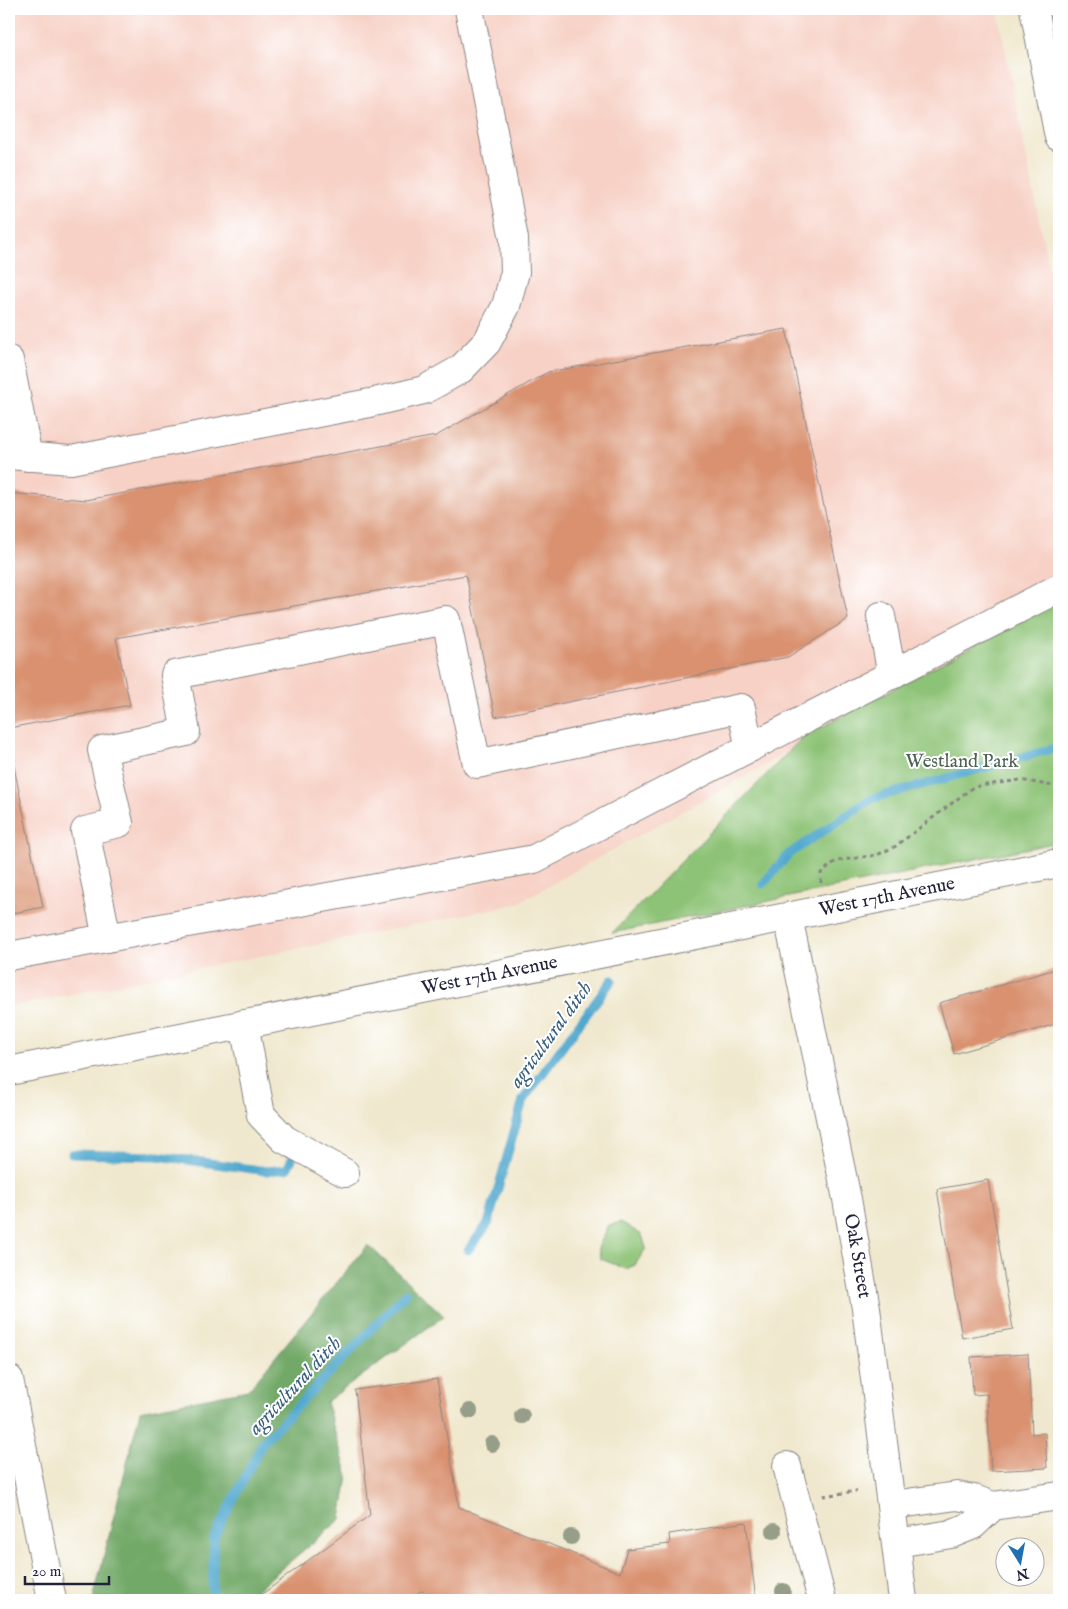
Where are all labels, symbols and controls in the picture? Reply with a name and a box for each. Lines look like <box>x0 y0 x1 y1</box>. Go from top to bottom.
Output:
park label: Westland Park <box>905 750 1019 774</box>
street label: West 17th Avenue <box>817 872 957 922</box>
street label: West 17th Avenue <box>420 951 560 1001</box>
water label: agricultural ditch <box>504 977 599 1094</box>
street label: Oak Street <box>838 1212 876 1301</box>
water label: agricultural ditch <box>243 1331 348 1442</box>
north arrow <box>996 1536 1046 1586</box>
scale bar <box>25 1554 109 1586</box>
text: 20 m <box>32 1562 62 1581</box>
text: N <box>1015 1564 1031 1584</box>

